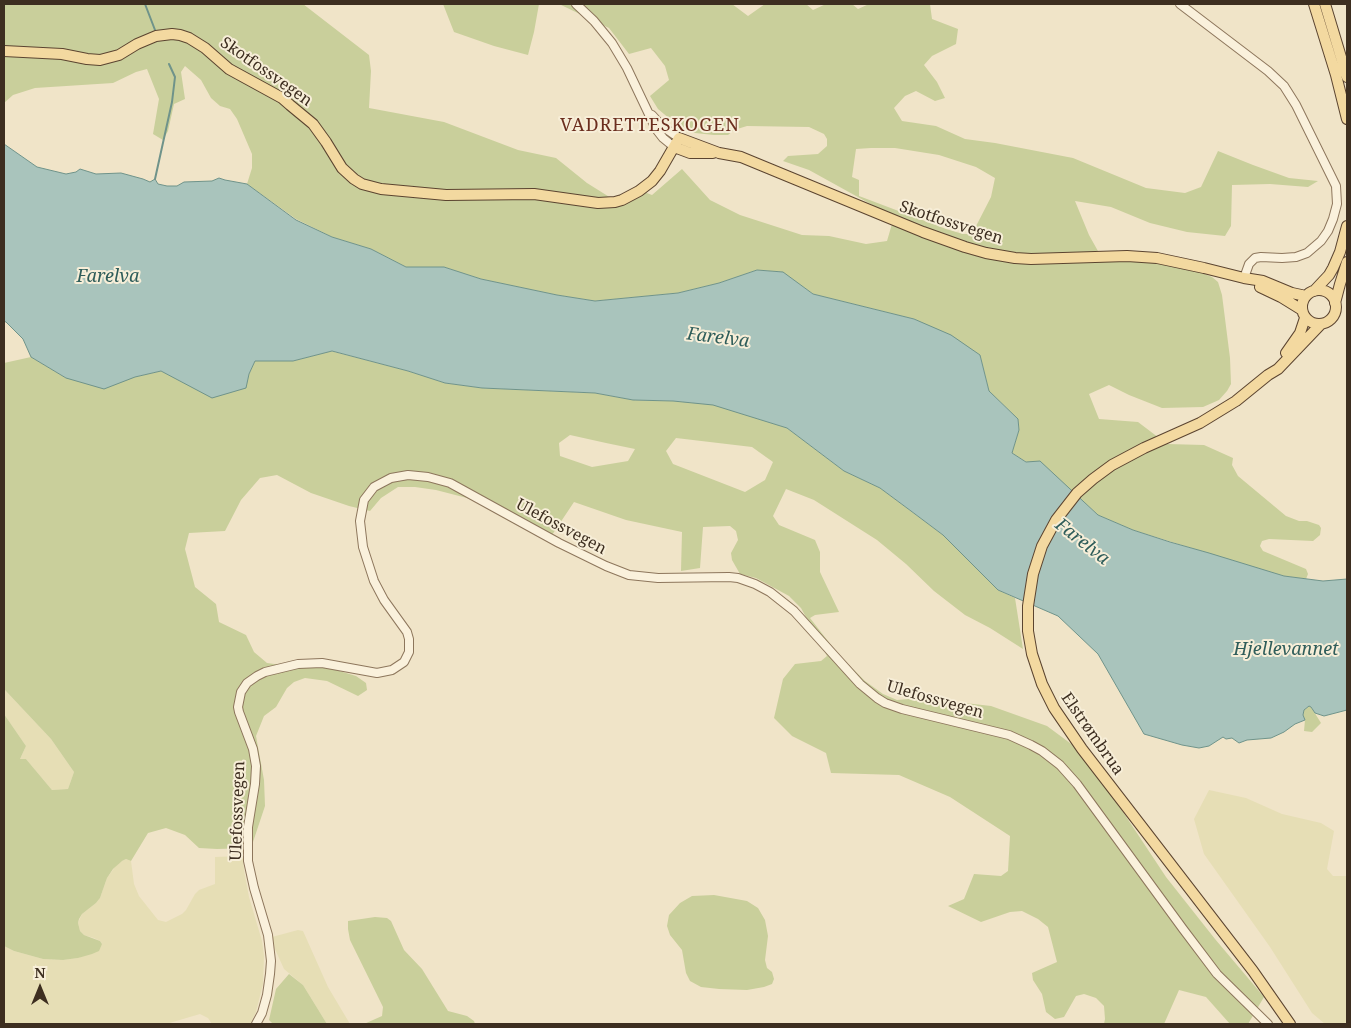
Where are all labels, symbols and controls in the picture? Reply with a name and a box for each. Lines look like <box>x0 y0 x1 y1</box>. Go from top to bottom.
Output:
street label: Skotfossvegen <box>216 33 316 111</box>
district label: VADRETTESKOGEN <box>558 115 742 137</box>
street label: Skotfossvegen <box>897 197 1005 249</box>
water label: Farelva <box>77 266 139 288</box>
water label: Farelva <box>685 323 751 353</box>
street label: Ulefossvegen <box>512 495 610 559</box>
water label: Farelva <box>1051 514 1113 570</box>
water label: Hjellevannet <box>1233 639 1339 661</box>
street label: Ulefossvegen <box>884 677 986 723</box>
street label: Elstrømbrua <box>1057 689 1127 779</box>
street label: Ulefossvegen <box>227 761 249 861</box>
north arrow <box>15 963 65 1013</box>
text: N <box>34 963 46 982</box>

